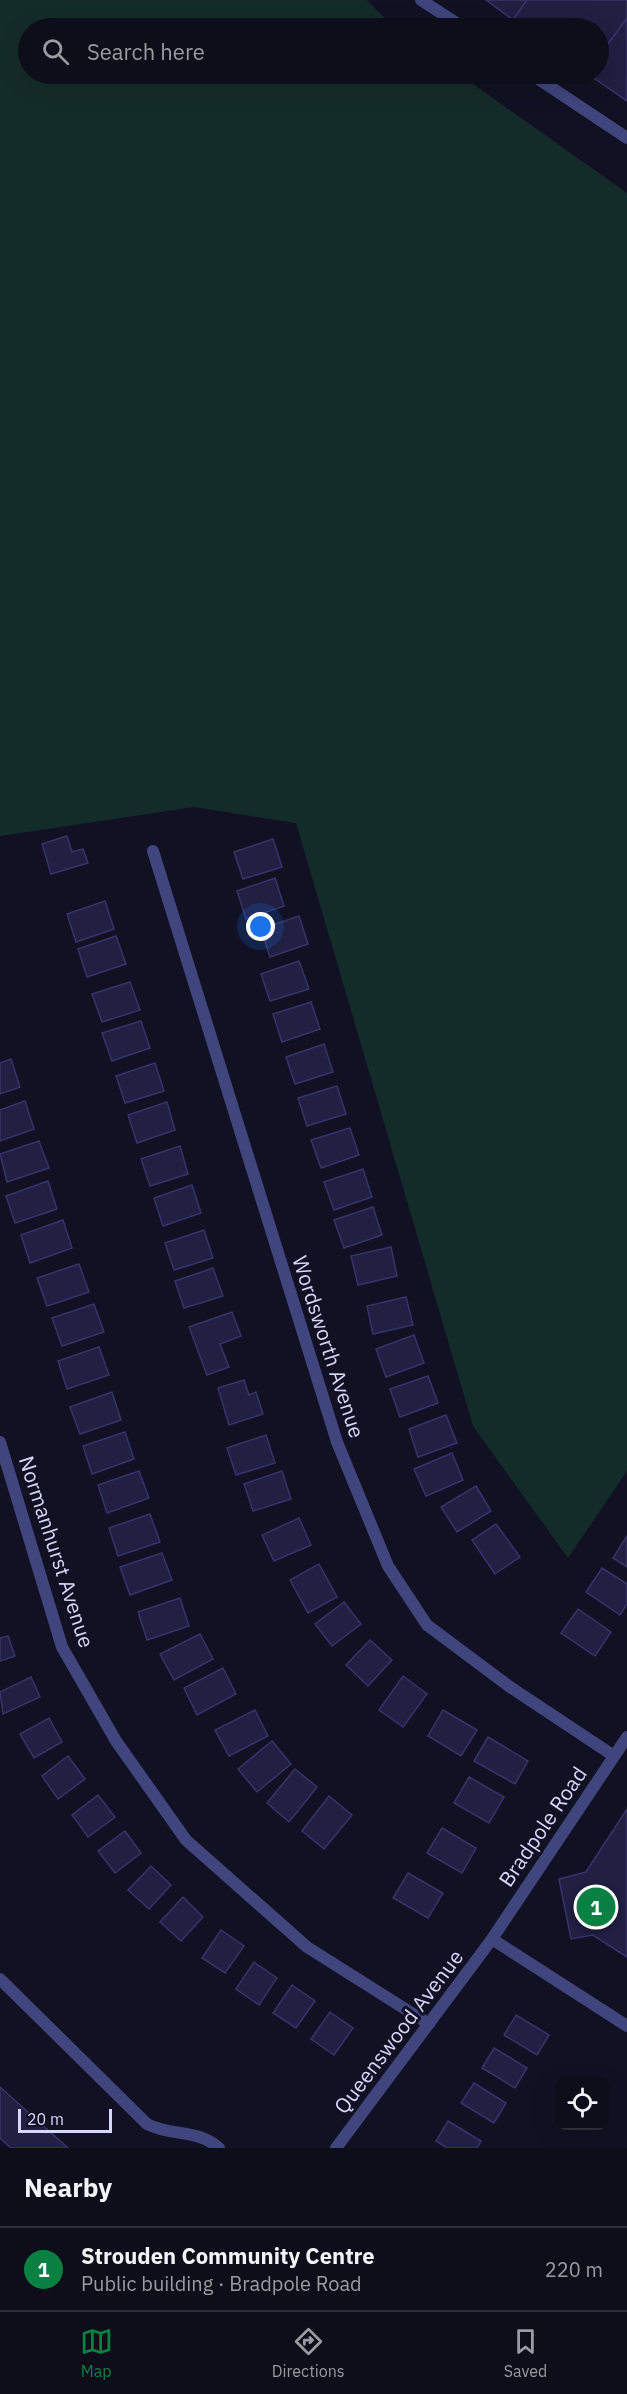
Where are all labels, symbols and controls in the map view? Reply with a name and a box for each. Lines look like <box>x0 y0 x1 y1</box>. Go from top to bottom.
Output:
search box <box>18 18 609 84</box>
icon: search <box>39 35 72 68</box>
text: Search here <box>87 37 205 66</box>
your location <box>246 912 275 941</box>
street label: Wordsworth Avenue <box>286 1252 372 1441</box>
street label: Normanhurst Avenue <box>13 1452 101 1651</box>
street label: Bradpole Road <box>492 1761 593 1892</box>
pin: 1 <box>576 1884 616 1930</box>
street label: Queenswood Avenue <box>327 1944 469 2119</box>
map controls <box>555 2076 609 2130</box>
button: locate <box>555 2076 609 2130</box>
scale bar <box>18 2106 112 2134</box>
text: 20 m <box>27 2109 64 2129</box>
text: Nearby <box>24 2170 112 2204</box>
text: Strouden Community Centre <box>81 2241 375 2270</box>
text: 1 <box>38 2256 50 2283</box>
text: 220 m <box>545 2256 603 2283</box>
text: Public building · Bradpole Road <box>81 2270 362 2297</box>
tab: Map <box>80 2325 113 2381</box>
tab: Directions <box>272 2325 345 2381</box>
tab: Saved <box>504 2325 547 2381</box>

